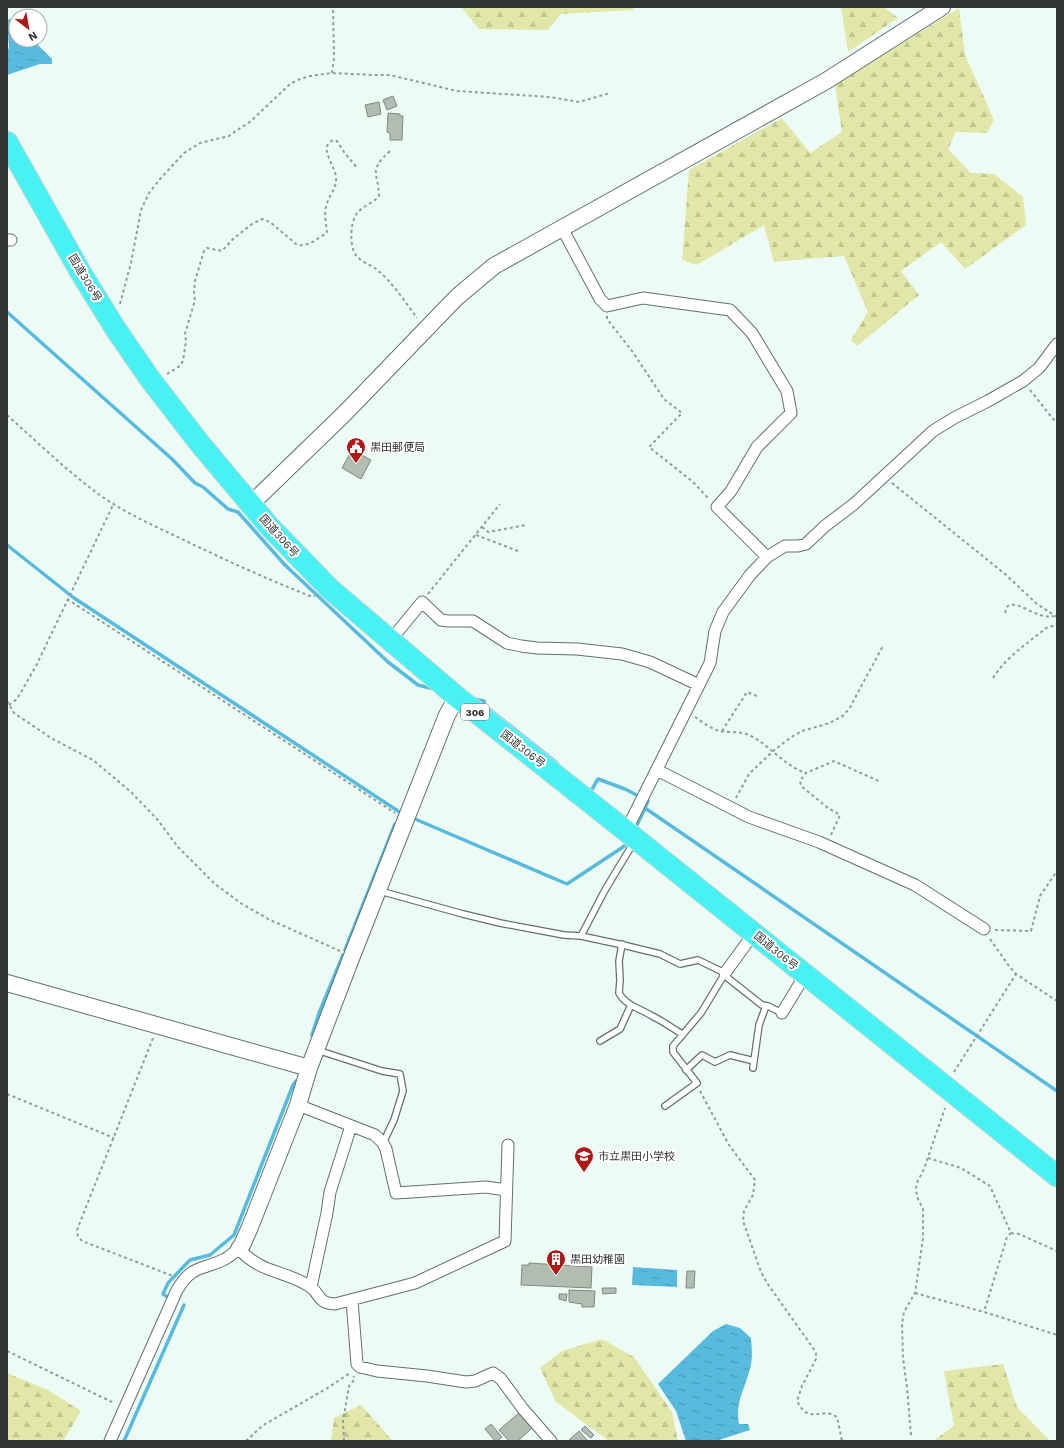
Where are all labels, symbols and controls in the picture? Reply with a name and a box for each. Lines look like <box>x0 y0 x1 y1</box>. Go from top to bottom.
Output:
north arrow <box>8 8 48 48</box>
text: N <box>26 28 40 44</box>
street label: 国道306号 <box>66 252 104 304</box>
public building icon: 黒田郵便局 <box>345 436 367 464</box>
place label: 黒田郵便局 <box>370 441 425 454</box>
street label: 国道306号 <box>256 512 302 560</box>
road number: 306 <box>461 704 489 720</box>
street label: 国道306号 <box>498 728 548 770</box>
street label: 国道306号 <box>751 929 801 973</box>
school or university icon: 市立黒田小学校 <box>573 1145 595 1173</box>
place label: 市立黒田小学校 <box>598 1150 675 1163</box>
building icon: 黒田幼稚園 <box>545 1248 567 1276</box>
place label: 黒田幼稚園 <box>570 1253 625 1266</box>

